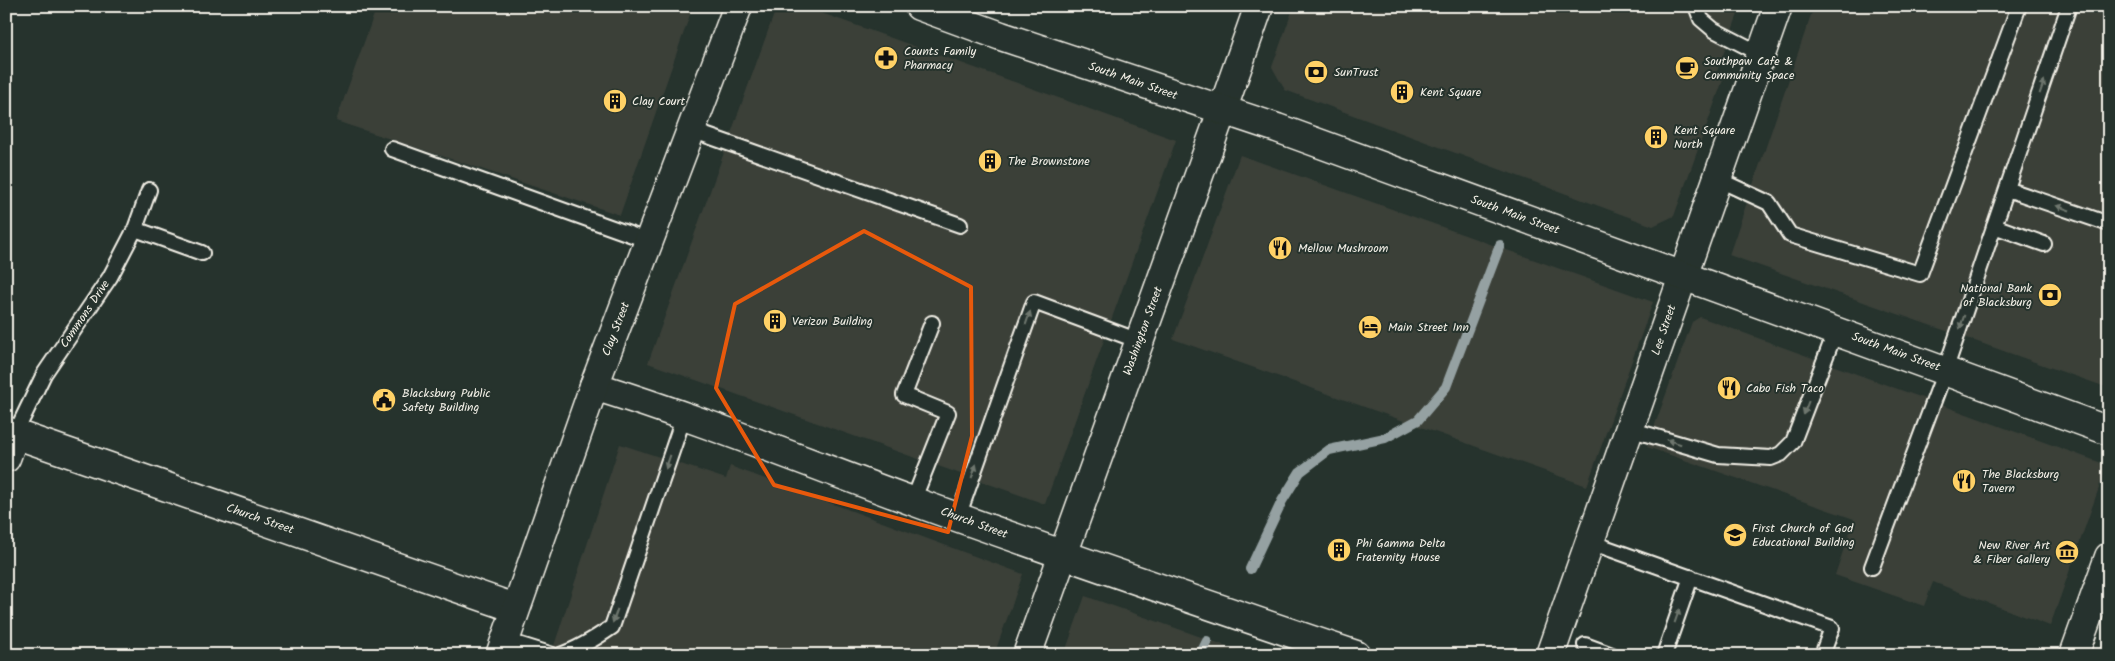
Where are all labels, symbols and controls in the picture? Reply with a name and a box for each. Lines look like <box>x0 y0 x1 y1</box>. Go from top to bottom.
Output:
place label: Counts Family Pharmacy <box>904 42 977 75</box>
pharmacy icon: Counts Family Pharmacy <box>873 45 899 71</box>
place label: Southpaw Cafe & Community Space <box>1704 52 1795 85</box>
cafe icon: Southpaw Cafe & Community Space <box>1674 55 1700 81</box>
street label: South Main Street <box>1086 57 1180 105</box>
bank icon: SunTrust <box>1303 59 1329 85</box>
place label: SunTrust <box>1334 63 1379 82</box>
building icon: Kent Square <box>1389 79 1415 105</box>
one-way arrow <box>2038 79 2046 94</box>
place label: Kent Square <box>1420 83 1482 102</box>
building icon: Clay Court <box>602 88 628 114</box>
place label: Clay Court <box>632 92 686 111</box>
place label: Kent Square North <box>1674 121 1736 154</box>
building icon: Kent Square North <box>1643 124 1669 150</box>
building icon: The Brownstone <box>977 148 1003 174</box>
place label: The Brownstone <box>1008 152 1090 171</box>
street label: South Main Street <box>1468 190 1562 240</box>
one-way arrow <box>2055 204 2070 211</box>
restaurant icon: Mellow Mushroom <box>1267 235 1293 261</box>
place label: Mellow Mushroom <box>1298 239 1389 258</box>
street label: Commons Drive <box>55 276 115 352</box>
place label: National Bank of Blacksburg <box>1960 279 2032 312</box>
bank icon: National Bank of Blacksburg <box>2037 282 2063 308</box>
street label: Washington Street <box>1118 284 1168 378</box>
street label: Clay Street <box>597 299 635 359</box>
street label: Lee Street <box>1646 302 1682 358</box>
building icon: Verizon Building <box>762 308 788 334</box>
one-way arrow <box>1024 310 1032 325</box>
place label: Verizon Building <box>792 312 873 331</box>
hotel icon: Main Street Inn <box>1357 314 1383 340</box>
one-way arrow <box>1957 314 1965 329</box>
place label: Main Street Inn <box>1388 318 1469 337</box>
street label: South Main Street <box>1849 327 1943 377</box>
restaurant icon: Cabo Fish Taco <box>1716 375 1742 401</box>
place label: Cabo Fish Taco <box>1746 379 1824 398</box>
place label: Blacksburg Public Safety Building <box>402 384 491 417</box>
public building icon: Blacksburg Public Safety Building <box>371 387 397 413</box>
one-way arrow <box>1802 401 1810 416</box>
one-way arrow <box>1667 437 1682 445</box>
one-way arrow <box>663 455 671 470</box>
one-way arrow <box>971 464 978 479</box>
place label: The Blacksburg Tavern <box>1982 465 2059 498</box>
restaurant icon: The Blacksburg Tavern <box>1951 468 1977 494</box>
street label: Church Street <box>224 499 297 540</box>
street label: Church Street <box>938 502 1011 544</box>
place label: First Church of God Educational Building <box>1752 519 1855 552</box>
school or university icon: First Church of God Educational Building <box>1722 522 1748 548</box>
place label: Phi Gamma Delta Fraternity House <box>1356 534 1446 567</box>
place label: New River Art & Fiber Gallery <box>1973 536 2050 569</box>
building icon: Phi Gamma Delta Fraternity House <box>1326 537 1352 563</box>
museum icon: New River Art & Fiber Gallery <box>2054 539 2080 565</box>
one-way arrow <box>1673 608 1681 623</box>
one-way arrow <box>611 609 619 624</box>

